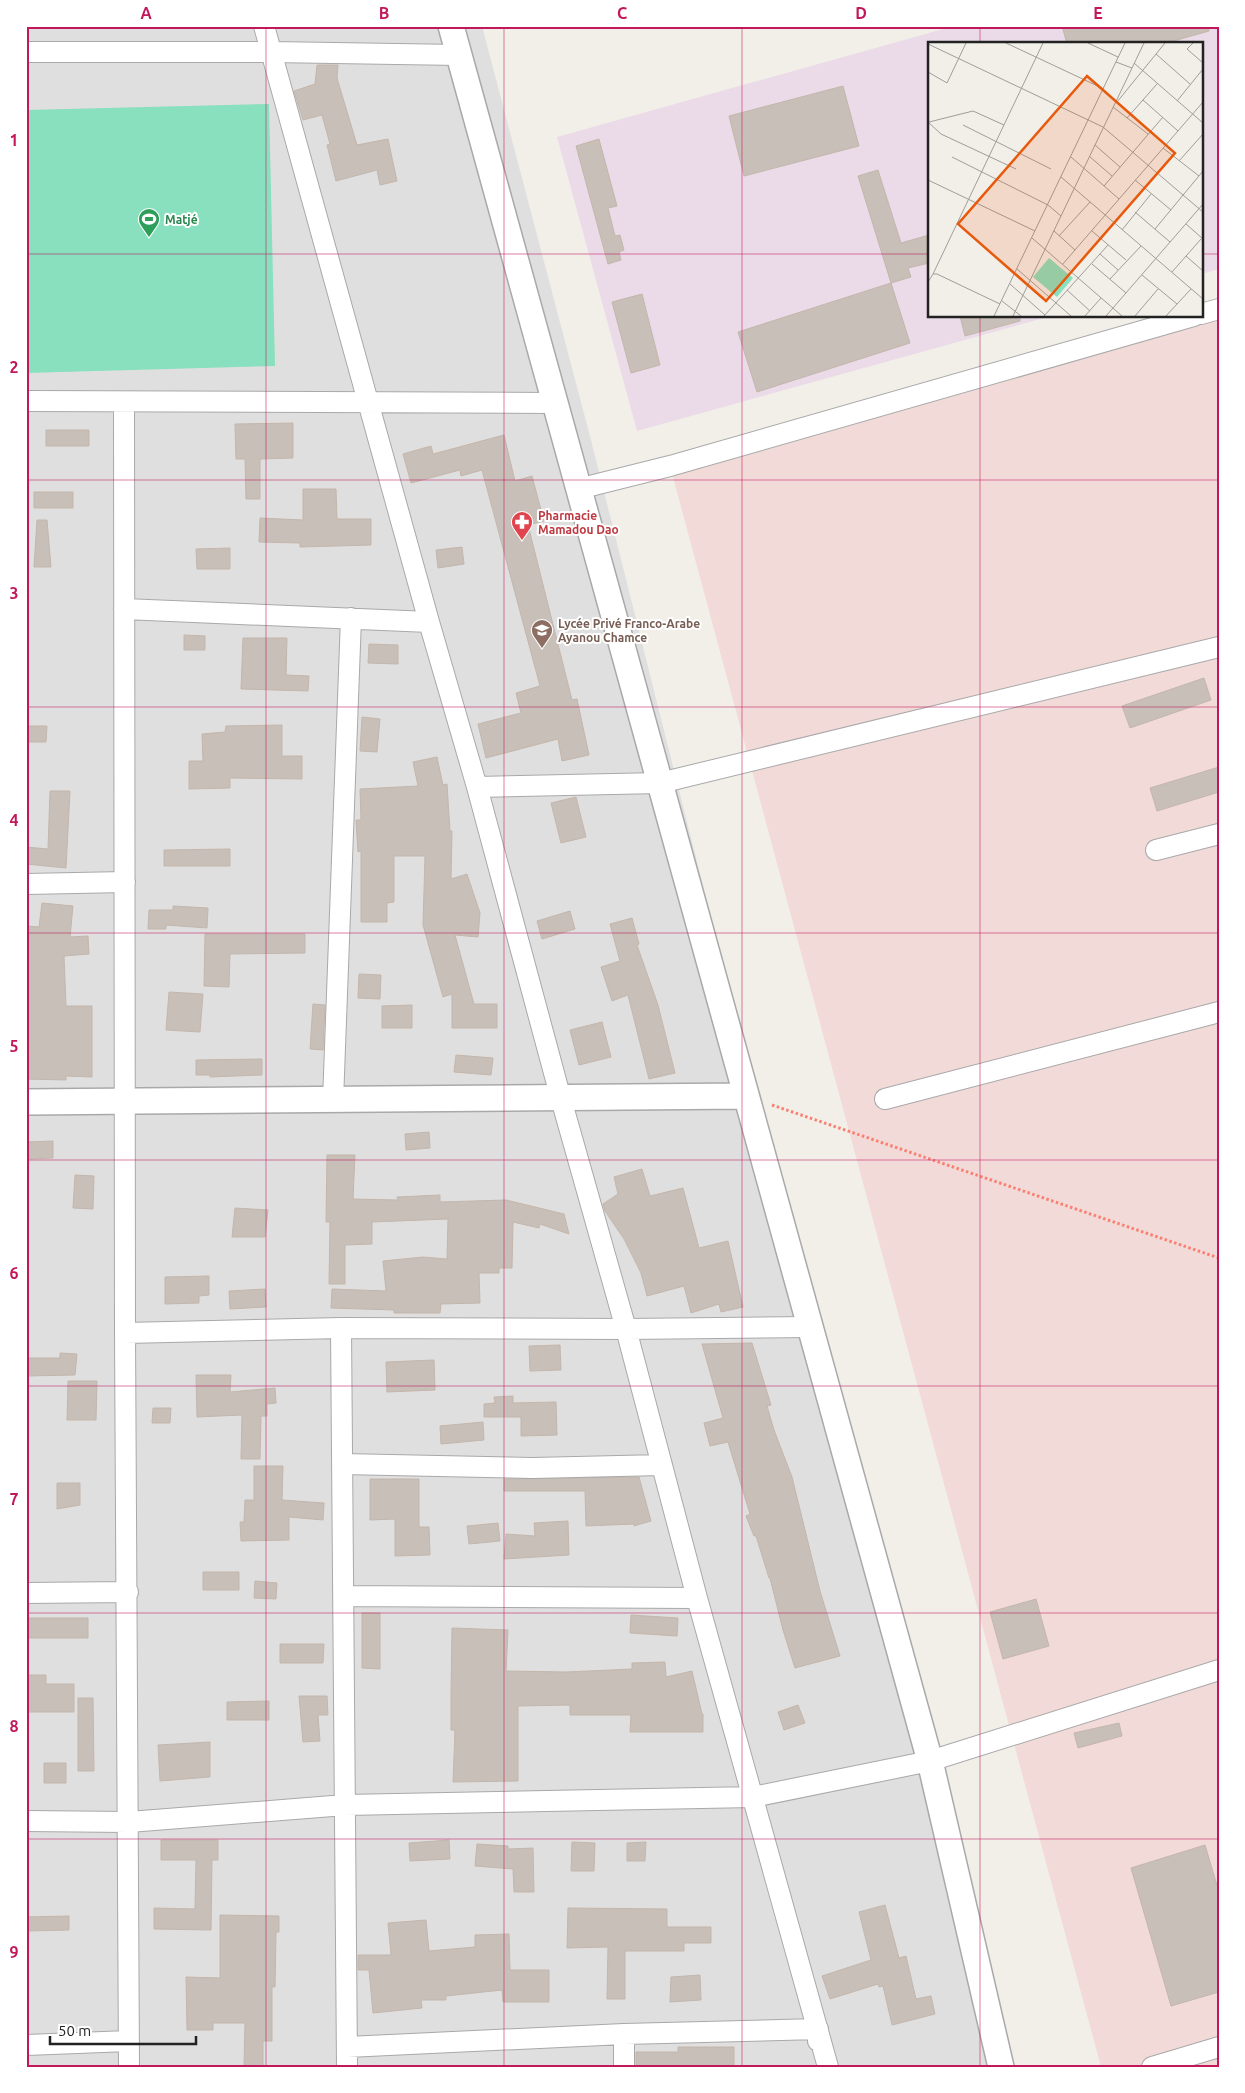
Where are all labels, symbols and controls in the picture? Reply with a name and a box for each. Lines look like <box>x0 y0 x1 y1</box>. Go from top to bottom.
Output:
text: A <box>140 4 152 22</box>
text: B <box>379 4 389 22</box>
text: C <box>617 4 627 22</box>
text: D <box>855 4 867 22</box>
text: E <box>1093 4 1103 22</box>
inset map <box>928 42 1202 318</box>
text: 1 <box>9 131 19 149</box>
sports icon: Matjé <box>137 207 161 238</box>
place label: Matjé <box>165 213 198 226</box>
text: 2 <box>9 358 19 376</box>
place label: Pharmacie Mamadou Dao <box>538 509 619 536</box>
pharmacy icon: Pharmacie Mamadou Dao <box>510 510 534 541</box>
text: 3 <box>9 584 19 602</box>
place label: Lycée Privé Franco-Arabe Ayanou Chamce <box>558 617 700 644</box>
school or university icon: Lycée Privé Franco-Arabe Ayanou Chamce <box>530 618 554 649</box>
text: 4 <box>9 811 19 829</box>
text: 5 <box>9 1037 19 1055</box>
text: 6 <box>9 1264 19 1282</box>
text: 7 <box>9 1490 19 1508</box>
text: 8 <box>9 1717 19 1735</box>
text: 9 <box>9 1943 19 1961</box>
scale bar <box>50 2013 196 2045</box>
text: 50 m <box>58 2022 91 2039</box>

